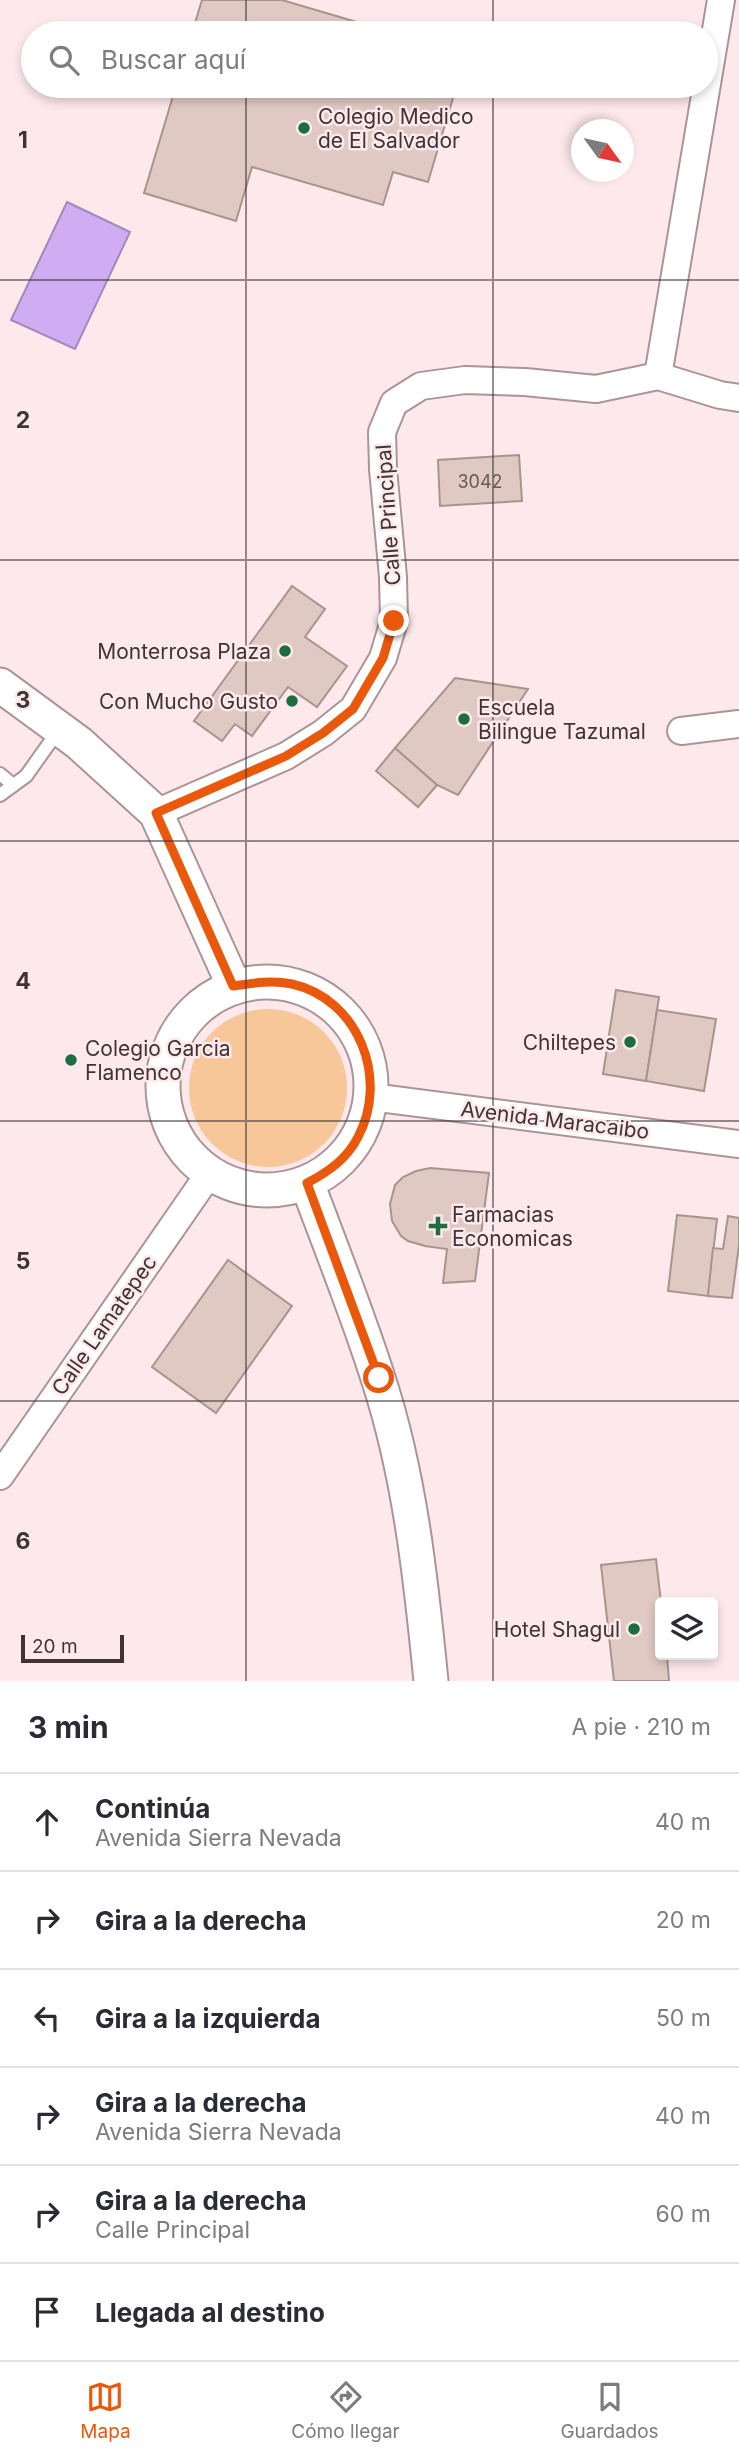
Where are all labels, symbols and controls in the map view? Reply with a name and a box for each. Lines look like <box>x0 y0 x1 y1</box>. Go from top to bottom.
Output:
search box <box>21 21 718 98</box>
icon: search <box>45 41 83 79</box>
text: Buscar aquí <box>101 44 246 75</box>
place label: Colegio Medico de El Salvador <box>318 104 473 153</box>
north arrow <box>571 119 634 182</box>
marker: Colegio Medico de El Salvador <box>296 120 312 136</box>
text: 1 <box>18 126 28 154</box>
text: 2 <box>16 406 30 434</box>
street label: Calle Principal <box>371 443 405 587</box>
house number: 3042 <box>457 471 503 492</box>
route end <box>378 605 409 636</box>
place label: Monterrosa Plaza <box>97 639 271 664</box>
marker: Monterrosa Plaza <box>277 643 293 659</box>
text: 3 <box>16 686 30 714</box>
place label: Con Mucho Gusto <box>99 689 278 714</box>
marker: Con Mucho Gusto <box>284 693 300 709</box>
place label: Escuela Bilingue Tazumal <box>478 695 646 744</box>
marker: Escuela Bilingue Tazumal <box>456 711 472 727</box>
text: 4 <box>15 967 31 995</box>
place label: Chiltepes <box>523 1030 616 1055</box>
marker: Chiltepes <box>622 1034 638 1050</box>
place label: Colegio Garcia Flamenco <box>85 1036 231 1085</box>
marker: Colegio Garcia Flamenco <box>63 1052 79 1068</box>
street label: Avenida Maracaibo <box>459 1096 651 1144</box>
place label: Farmacias Economicas <box>452 1202 573 1251</box>
marker: Farmacias Economicas <box>430 1218 446 1234</box>
text: 5 <box>16 1247 30 1275</box>
street label: Calle Lamatepec <box>46 1250 162 1400</box>
route start <box>363 1362 394 1393</box>
text: 6 <box>16 1527 30 1555</box>
map controls <box>655 1597 718 1660</box>
button: layers <box>655 1597 718 1660</box>
place label: Hotel Shagul <box>494 1617 620 1642</box>
marker: Hotel Shagul <box>626 1621 642 1637</box>
scale bar <box>21 1632 124 1664</box>
text: 20 m <box>32 1635 78 1658</box>
text: 3 min <box>28 1709 109 1745</box>
text: A pie · 210 m <box>572 1713 711 1741</box>
text: Continúa <box>95 1793 210 1824</box>
icon: ahead <box>28 1803 66 1841</box>
text: 40 m <box>655 1808 711 1836</box>
text: Avenida Sierra Nevada <box>95 1824 342 1852</box>
icon: right <box>28 1901 66 1939</box>
text: Gira a la derecha <box>95 1905 307 1936</box>
text: 20 m <box>656 1906 711 1934</box>
icon: left <box>28 1999 66 2037</box>
text: Gira a la izquierda <box>95 2003 321 2034</box>
text: 50 m <box>656 2004 711 2032</box>
text: Gira a la derecha <box>95 2087 307 2118</box>
icon: right <box>28 2097 66 2135</box>
text: 40 m <box>655 2102 711 2130</box>
text: Avenida Sierra Nevada <box>95 2118 342 2146</box>
text: Gira a la derecha <box>95 2185 307 2216</box>
icon: right <box>28 2195 66 2233</box>
text: 60 m <box>656 2200 711 2228</box>
text: Calle Principal <box>95 2216 250 2244</box>
icon: arrive <box>28 2293 66 2331</box>
text: Llegada al destino <box>95 2297 325 2328</box>
tab: Mapa <box>80 2378 131 2443</box>
tab: Cómo llegar <box>291 2378 400 2443</box>
tab: Guardados <box>560 2378 659 2443</box>

